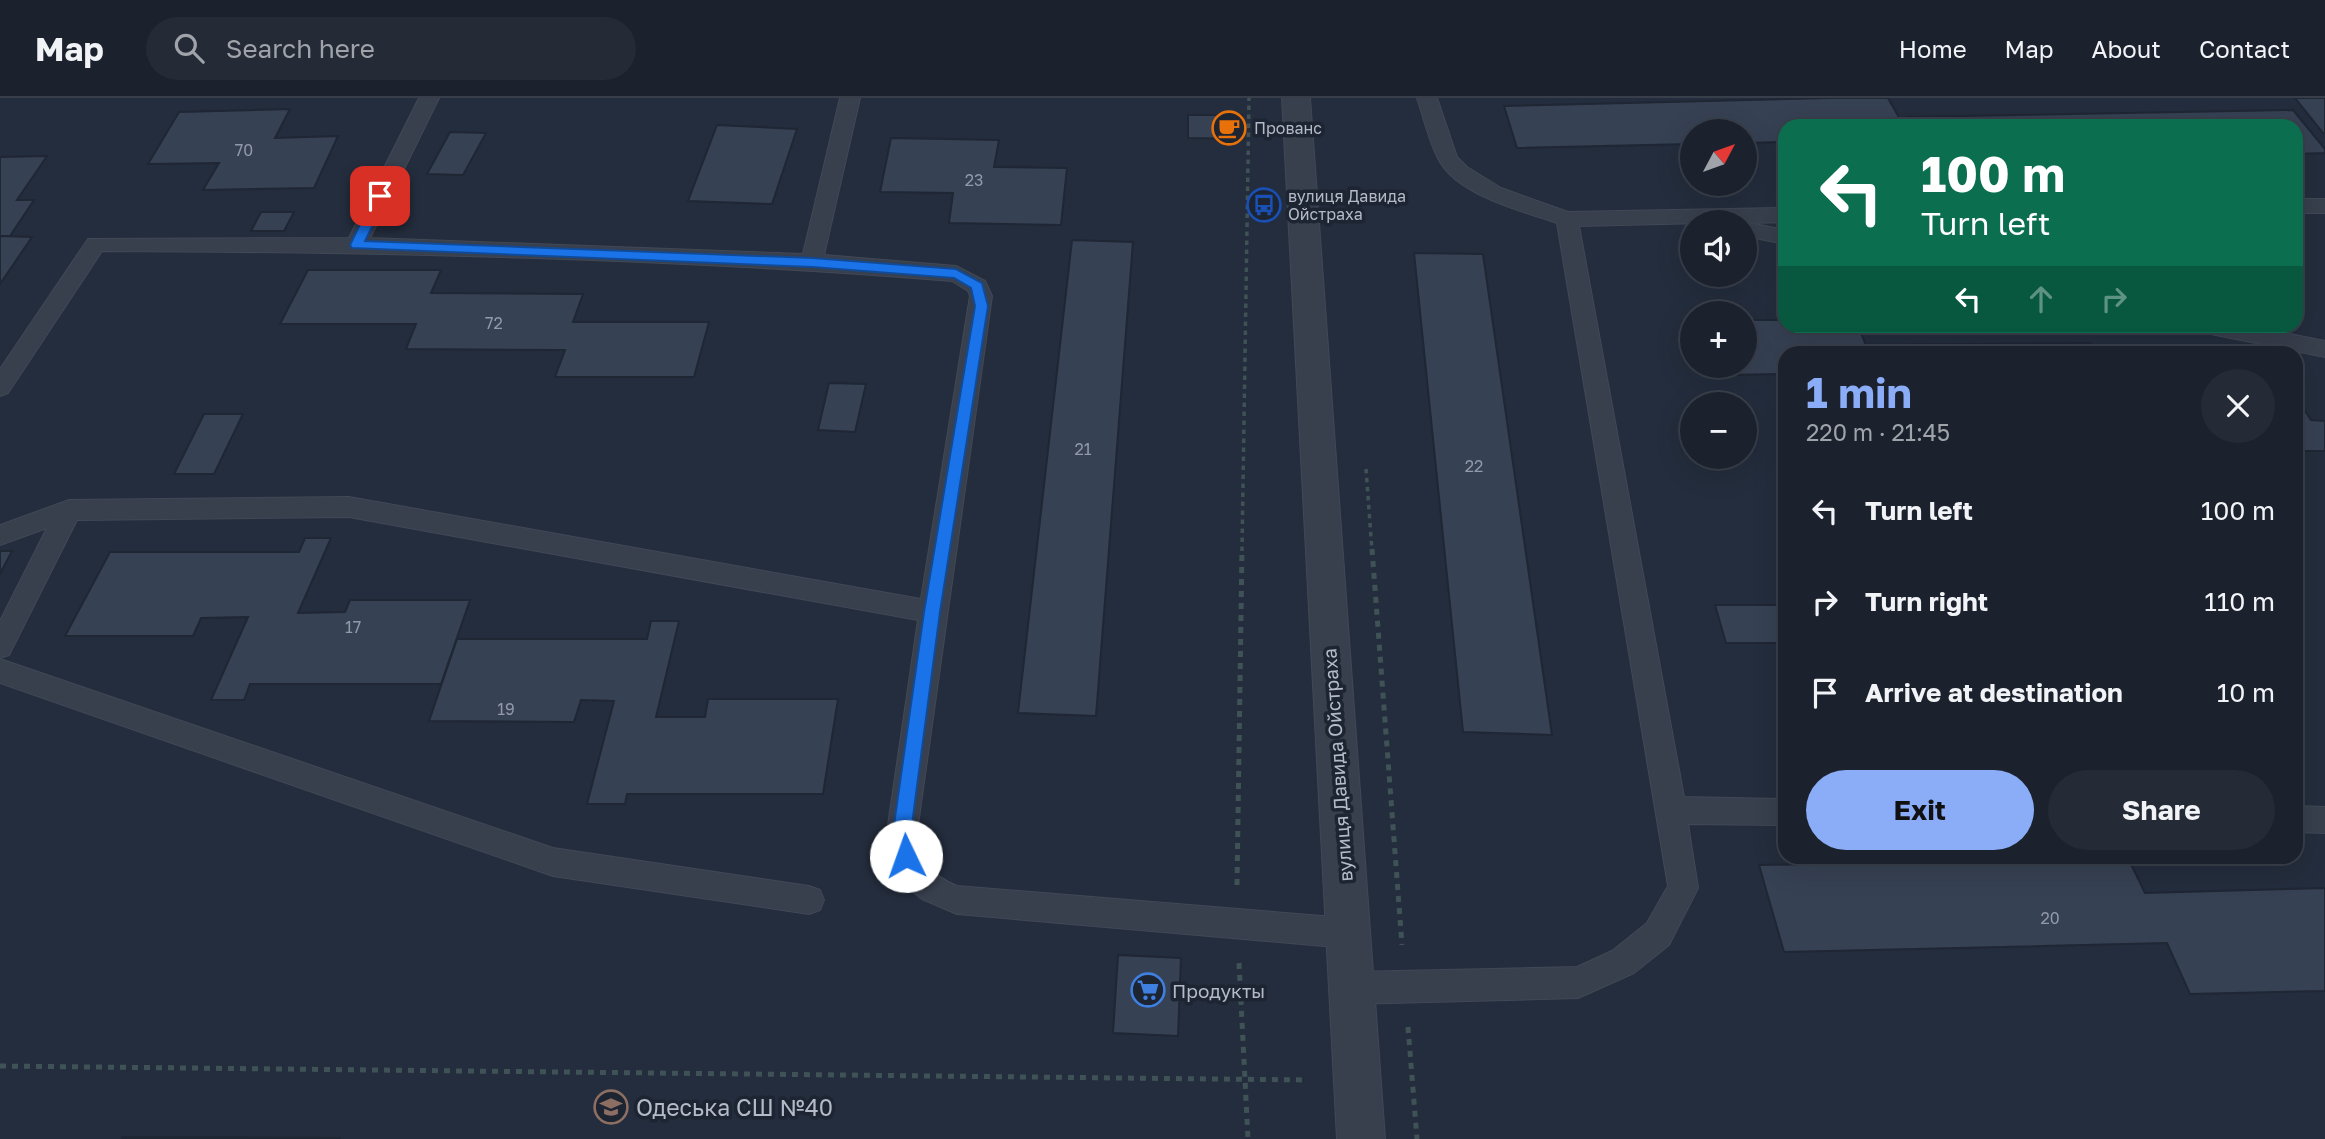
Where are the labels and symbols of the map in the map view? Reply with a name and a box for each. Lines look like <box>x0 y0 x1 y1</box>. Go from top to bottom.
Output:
cafe icon: Прованс <box>1210 109 1248 147</box>
place label: Прованс <box>1254 118 1322 138</box>
north arrow <box>1680 119 1757 196</box>
house number: 70 <box>235 140 253 160</box>
pin <box>350 166 410 226</box>
house number: 23 <box>965 170 983 190</box>
bus stop icon: вулиця Давида Ойстраха <box>1245 186 1283 224</box>
place label: вулиця Давида Ойстраха <box>1288 186 1406 224</box>
house number: 72 <box>485 313 503 333</box>
house number: 21 <box>1074 439 1092 459</box>
house number: 22 <box>1465 456 1483 476</box>
house number: 17 <box>345 617 361 637</box>
street label: вулиця Давида Ойстраха <box>1317 648 1357 882</box>
house number: 19 <box>497 699 515 719</box>
position arrow <box>869 819 943 893</box>
house number: 20 <box>2040 908 2060 928</box>
supermarket icon: Продукты <box>1129 971 1167 1009</box>
place label: Продукты <box>1172 979 1265 1002</box>
school or university icon: Одеська СШ №40 <box>592 1088 630 1126</box>
place label: Одеська СШ №40 <box>636 1093 833 1121</box>

